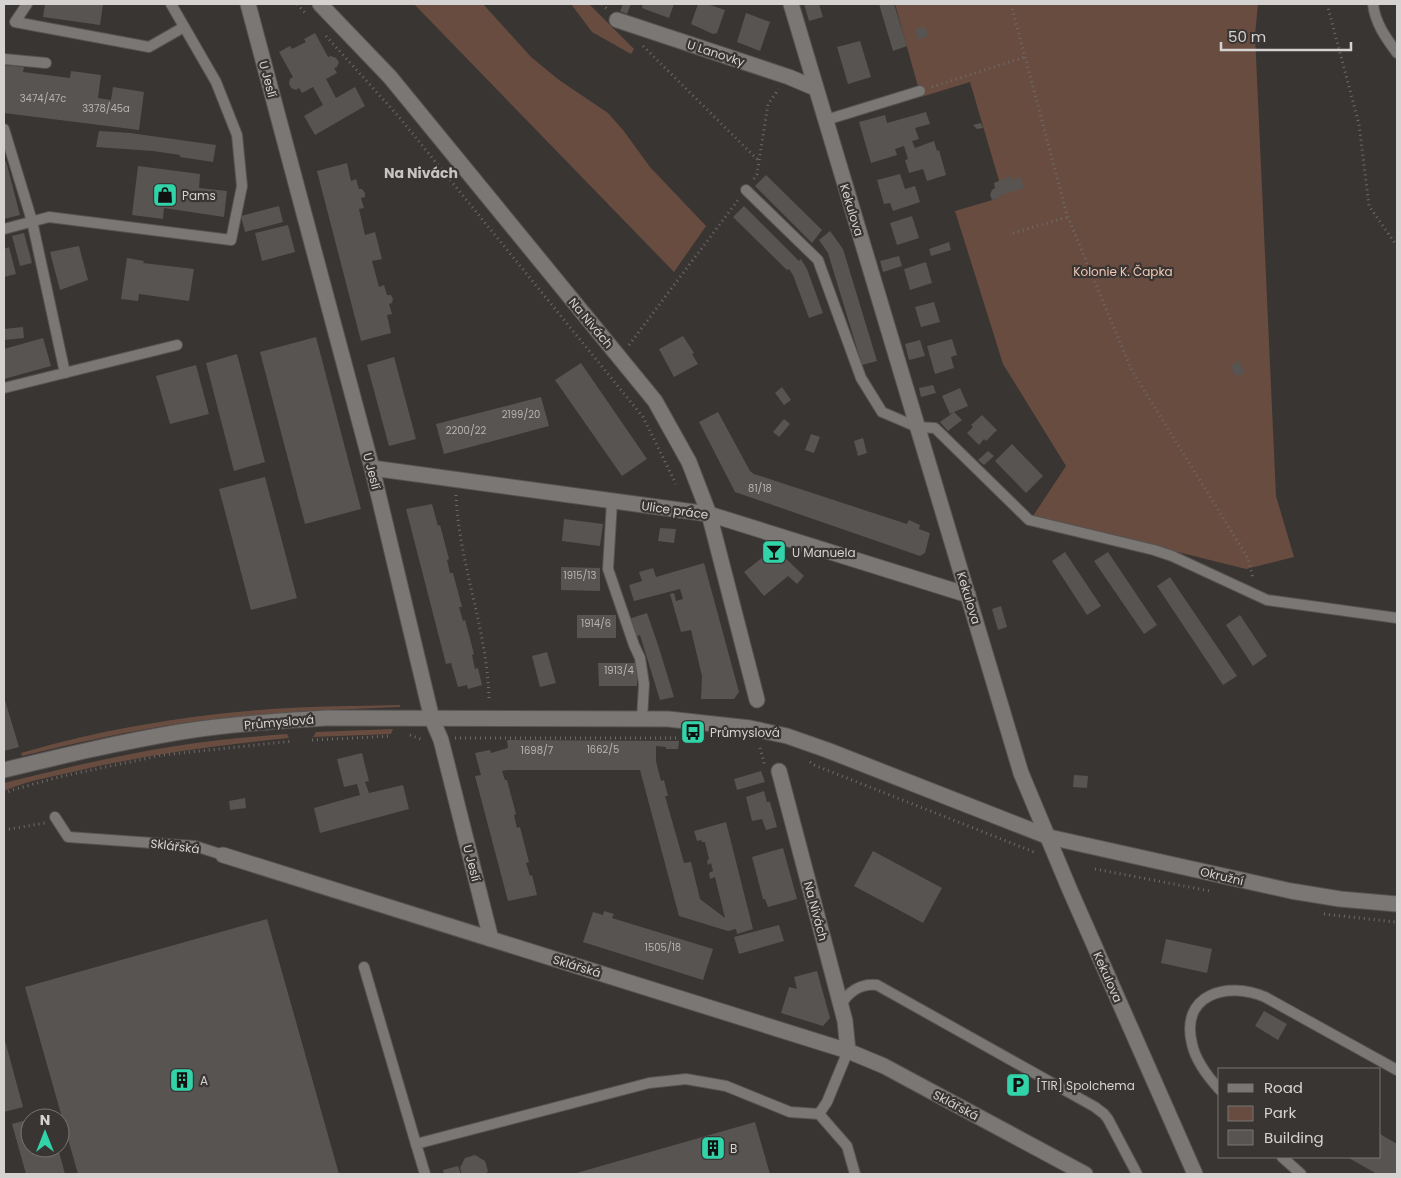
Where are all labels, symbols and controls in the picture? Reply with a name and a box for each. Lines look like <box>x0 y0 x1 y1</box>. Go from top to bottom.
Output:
scale bar <box>1221 20 1351 52</box>
text: 50 m <box>1228 26 1266 47</box>
street label: U Lanovky <box>685 36 747 70</box>
street label: U Jeslí <box>255 59 281 99</box>
house number: 3474/47c <box>20 91 66 106</box>
house number: 3378/45a <box>82 101 130 116</box>
district label: Na Nivách <box>384 163 458 183</box>
shop icon: Pams <box>152 182 178 208</box>
street label: Kekulova <box>836 182 868 238</box>
place label: Pams <box>182 187 216 204</box>
park label: Kolonie K. Čapka <box>1073 263 1173 280</box>
street label: Na Nivách <box>565 294 617 352</box>
house number: 2199/20 <box>502 407 540 422</box>
house number: 2200/22 <box>446 423 486 438</box>
street label: U Jeslí <box>359 451 385 491</box>
house number: 81/18 <box>748 481 772 496</box>
street label: Ulice práce <box>640 497 710 523</box>
bar icon: U Manuela <box>761 539 787 565</box>
place label: U Manuela <box>792 544 856 561</box>
house number: 1915/13 <box>564 568 597 583</box>
street label: Kekulova <box>953 570 985 626</box>
house number: 1914/6 <box>581 616 611 631</box>
house number: 1913/4 <box>604 663 634 678</box>
street label: Průmyslová <box>243 710 315 734</box>
bus stop icon: Průmyslová <box>680 719 706 745</box>
place label: Průmyslová <box>710 724 780 741</box>
house number: 1662/5 <box>587 742 619 757</box>
house number: 1698/7 <box>521 743 554 758</box>
street label: Sklářská <box>149 835 201 857</box>
street label: U Jeslí <box>459 843 485 883</box>
street label: Okružní <box>1199 863 1245 889</box>
street label: Na Nivách <box>800 879 832 943</box>
house number: 1505/18 <box>645 940 681 955</box>
street label: Kekulova <box>1089 949 1127 1005</box>
street label: Sklářská <box>551 951 603 981</box>
building icon: A <box>169 1067 195 1093</box>
legend <box>1218 1068 1381 1158</box>
place label: A <box>200 1072 208 1089</box>
parking icon: [TIR] Spolchema <box>1005 1072 1031 1098</box>
place label: [TIR] Spolchema <box>1036 1077 1135 1094</box>
text: Road <box>1264 1077 1303 1098</box>
street label: Sklářská <box>930 1086 982 1124</box>
text: Park <box>1264 1102 1296 1123</box>
north arrow <box>20 1108 70 1158</box>
text: N <box>40 1110 50 1130</box>
text: Building <box>1264 1127 1324 1148</box>
building icon: B <box>700 1135 726 1161</box>
place label: B <box>730 1140 737 1157</box>

